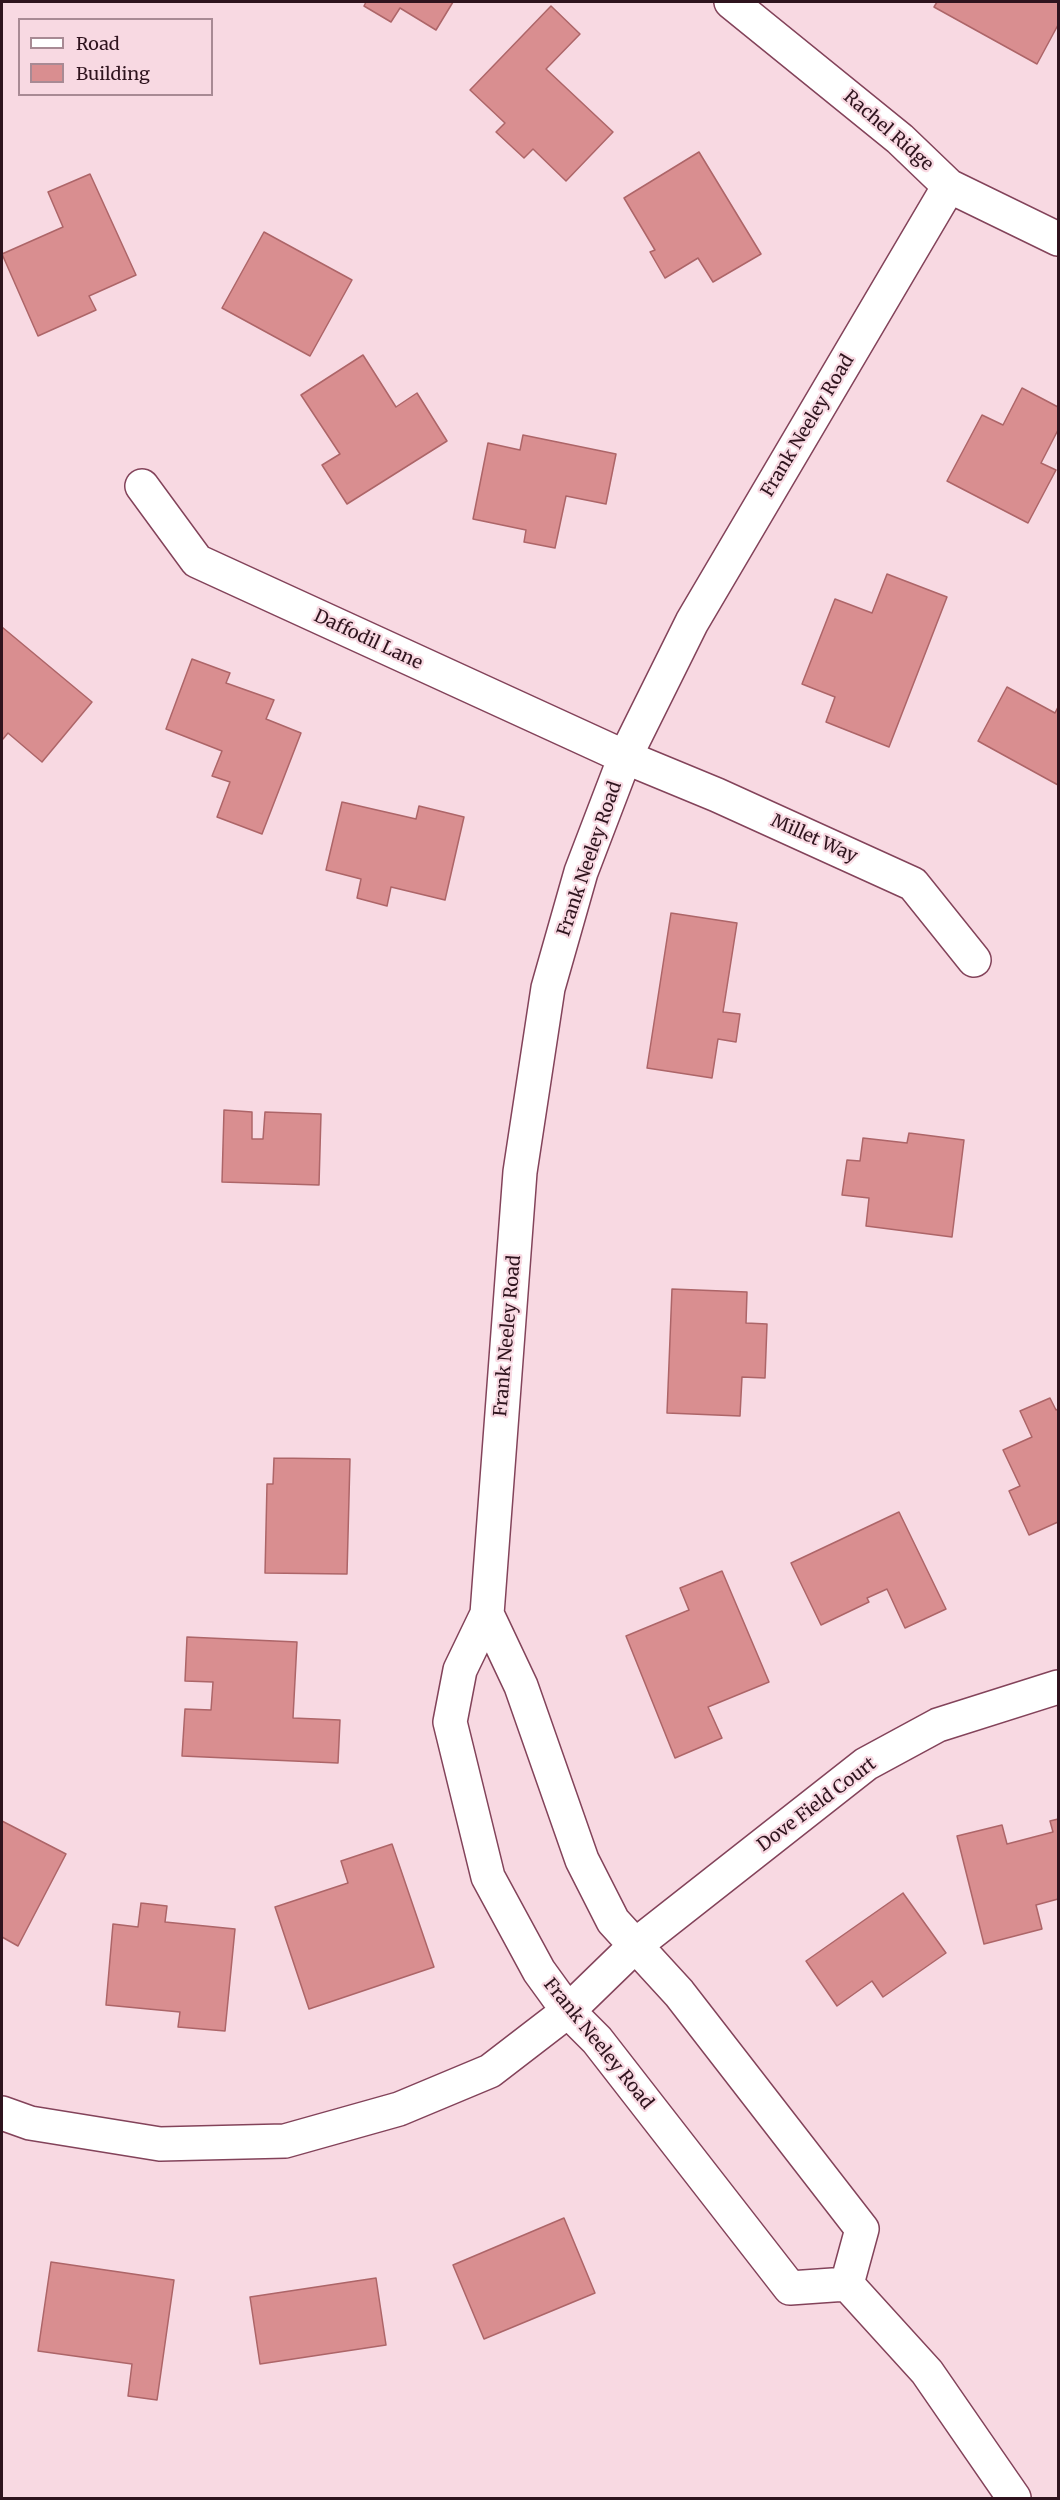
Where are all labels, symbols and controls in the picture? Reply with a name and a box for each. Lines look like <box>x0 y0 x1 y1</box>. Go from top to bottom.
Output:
legend <box>18 18 213 96</box>
text: Road <box>76 32 120 55</box>
text: Building <box>76 62 150 85</box>
street label: Rachel Ridge <box>839 86 937 176</box>
street label: Frank Neeley Road <box>757 351 859 501</box>
street label: Daffodil Lane <box>310 605 426 675</box>
street label: Frank Neeley Road <box>553 779 627 939</box>
street label: Millet Way <box>767 810 861 868</box>
street label: Frank Neeley Road <box>490 1254 526 1418</box>
street label: Dove Field Court <box>753 1753 881 1857</box>
street label: Frank Neeley Road <box>539 1974 657 2114</box>

